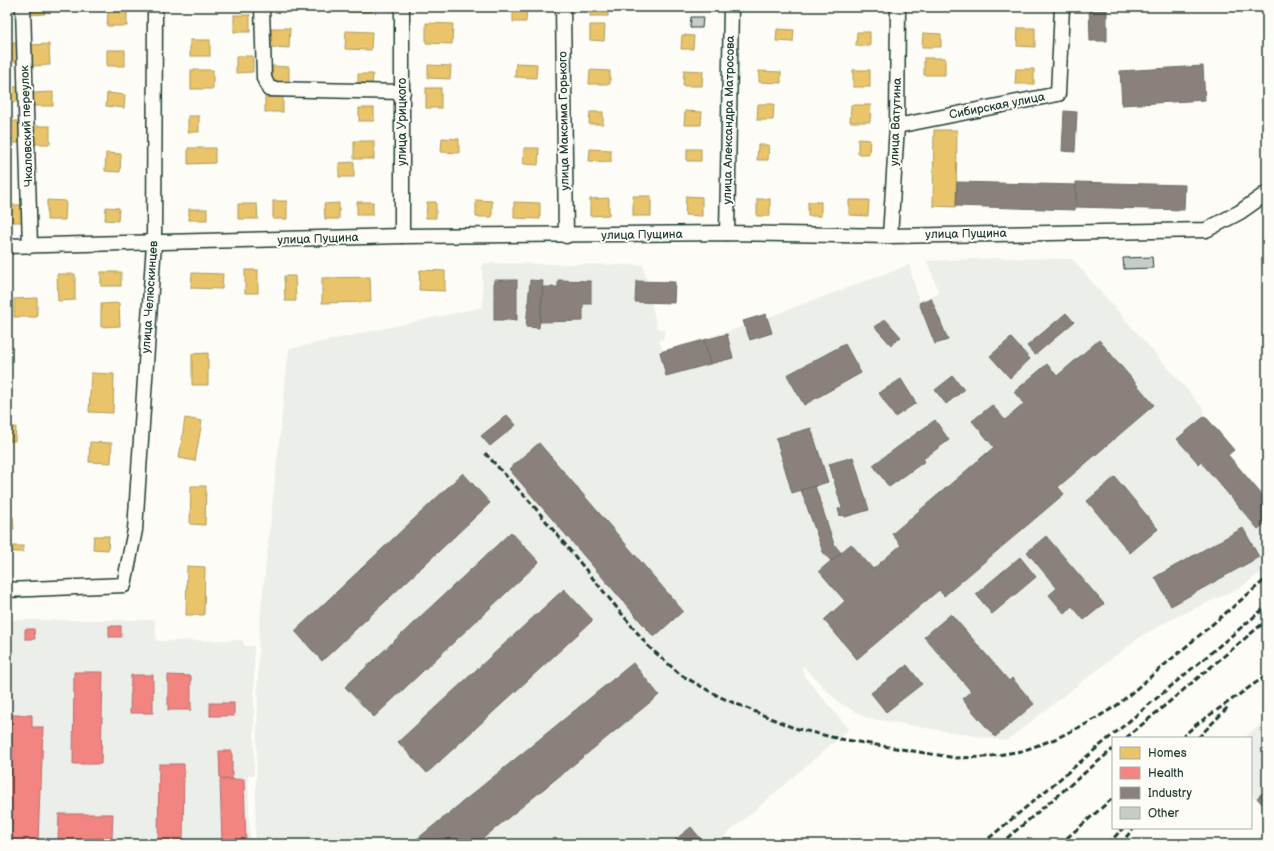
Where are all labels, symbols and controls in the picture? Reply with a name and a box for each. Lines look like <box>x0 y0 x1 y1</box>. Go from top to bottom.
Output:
street label: улица Александра Матросова <box>720 35 738 205</box>
street label: улица Максима Горького <box>555 51 573 191</box>
street label: Чкаловский переулок <box>17 64 37 187</box>
street label: улица Урицкого <box>395 78 410 166</box>
street label: улица Ватутина <box>887 78 905 166</box>
street label: Сибирская улица <box>948 89 1046 123</box>
street label: улица Пущина <box>925 226 1007 242</box>
street label: улица Пущина <box>601 227 683 243</box>
street label: улица Пущина <box>277 230 359 248</box>
street label: улица Челюскинцев <box>139 240 161 354</box>
legend <box>1112 737 1252 829</box>
text: Homes <box>1148 746 1187 761</box>
text: Health <box>1148 766 1184 781</box>
text: Industry <box>1148 786 1193 801</box>
text: Other <box>1148 806 1180 821</box>

